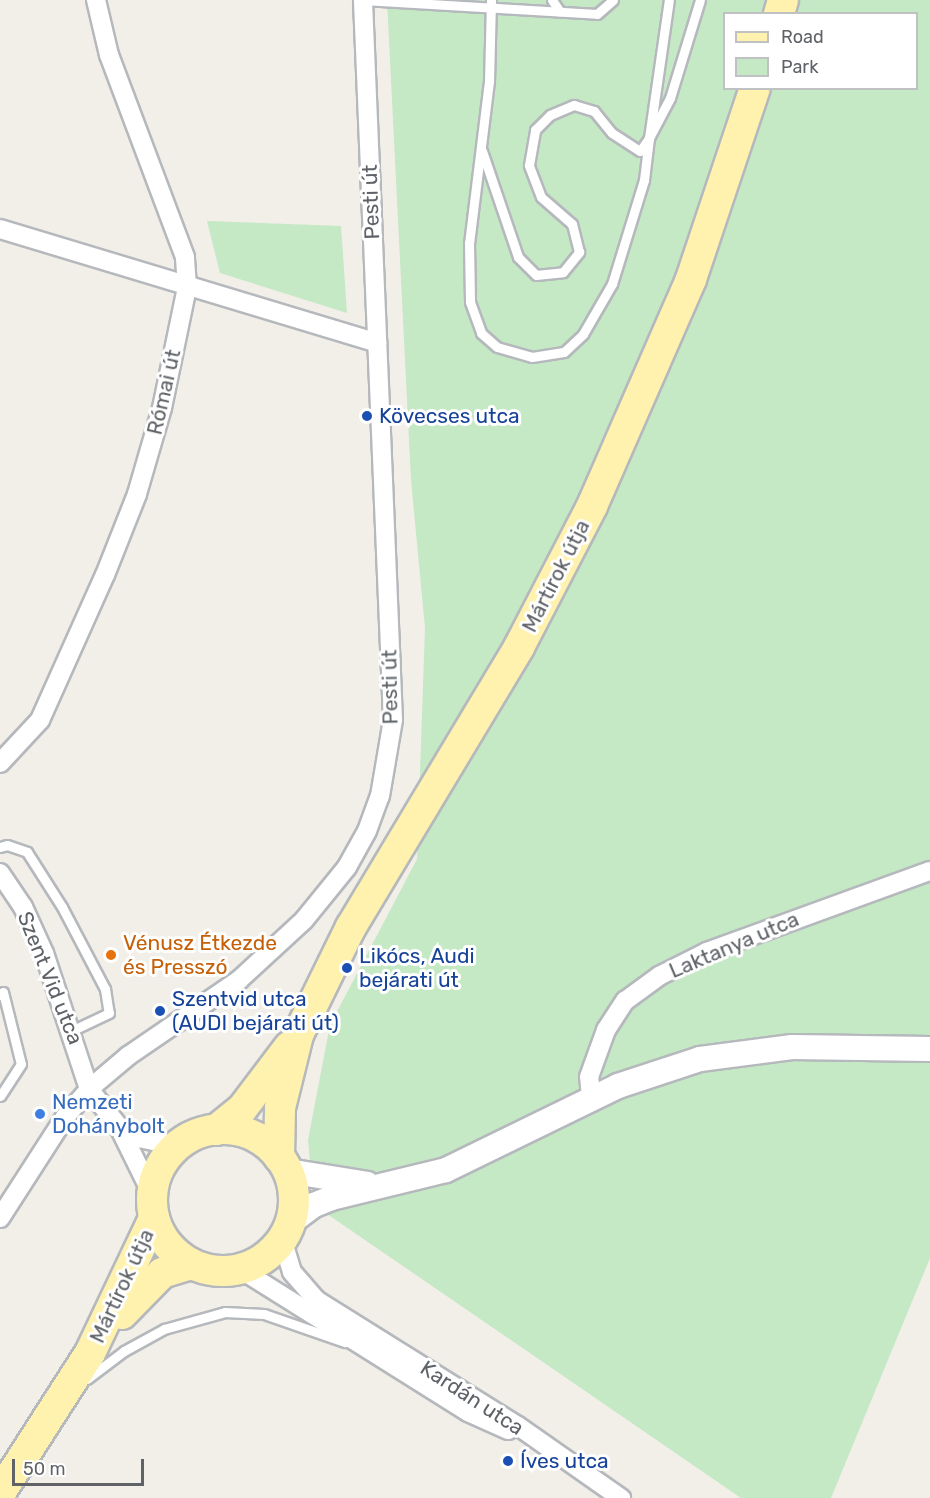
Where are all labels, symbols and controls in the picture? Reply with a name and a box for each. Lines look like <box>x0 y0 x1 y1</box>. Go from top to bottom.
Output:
legend <box>723 12 918 90</box>
text: Road <box>781 26 824 48</box>
text: Park <box>781 56 818 78</box>
street label: Pesti út <box>357 164 385 240</box>
street label: Római út <box>142 347 186 437</box>
place label: Kövecses utca <box>379 403 520 429</box>
marker: Kövecses utca <box>360 409 374 423</box>
street label: Mártírok útja <box>517 515 595 637</box>
street label: Pesti út <box>377 649 403 725</box>
street label: Laktanya utca <box>665 906 803 984</box>
street label: Szent Vid utca <box>12 908 88 1048</box>
place label: Vénusz Étkezde és Presszó <box>123 930 277 980</box>
place label: Likócs, Audi bejárati út <box>359 943 475 993</box>
marker: Vénusz Étkezde és Presszó <box>104 948 118 962</box>
marker: Likócs, Audi bejárati út <box>340 961 354 975</box>
place label: Szentvid utca (AUDI bejárati út) <box>172 986 339 1036</box>
marker: Szentvid utca (AUDI bejárati út) <box>153 1004 167 1018</box>
place label: Nemzeti Dohánybolt <box>52 1089 165 1139</box>
marker: Nemzeti Dohánybolt <box>33 1107 47 1121</box>
street label: Mártírok útja <box>85 1225 159 1347</box>
street label: Kardán utca <box>416 1355 528 1441</box>
scale bar <box>15 1447 147 1485</box>
place label: Íves utca <box>520 1448 609 1474</box>
marker: Íves utca <box>501 1454 515 1468</box>
text: 50 m <box>23 1458 66 1480</box>

